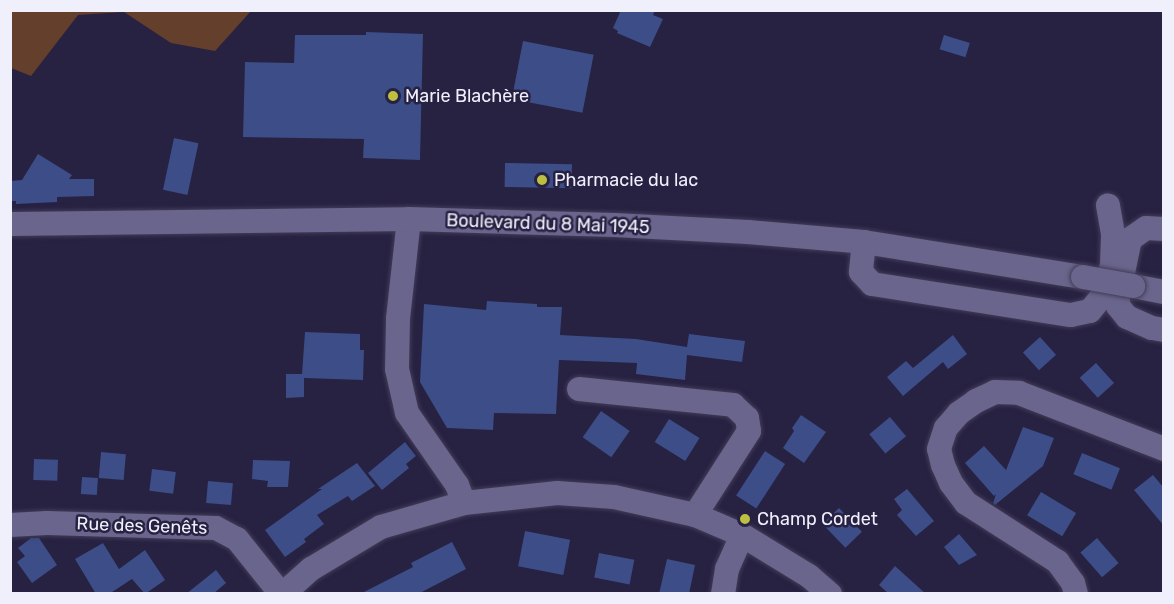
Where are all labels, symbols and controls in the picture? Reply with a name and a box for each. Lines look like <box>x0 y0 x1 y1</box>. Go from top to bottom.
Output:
place label: Marie Blachère <box>405 85 529 107</box>
marker: Marie Blachère <box>386 89 400 103</box>
place label: Pharmacie du lac <box>554 169 698 191</box>
marker: Pharmacie du lac <box>535 173 549 187</box>
street label: Boulevard du 8 Mai 1945 <box>446 210 650 238</box>
place label: Champ Cordet <box>757 508 878 530</box>
marker: Champ Cordet <box>738 512 752 526</box>
street label: Rue des Genêts <box>76 513 208 539</box>

